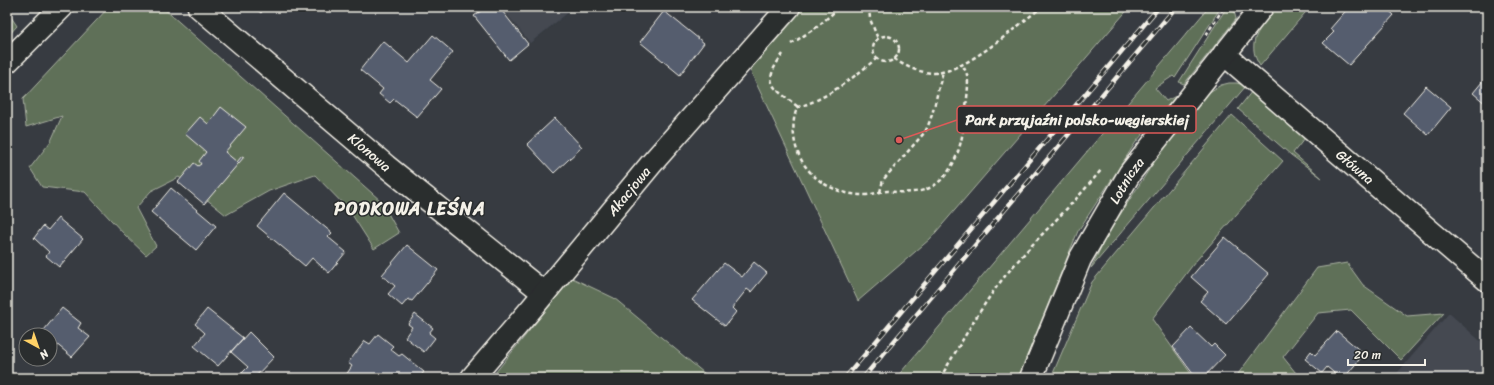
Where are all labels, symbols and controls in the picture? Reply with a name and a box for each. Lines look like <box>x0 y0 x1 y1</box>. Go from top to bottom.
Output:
callout: Park przyjaźni polsko-węgierskiej <box>957 106 1196 133</box>
text: Park przyjaźni polsko-węgierskiej <box>965 107 1190 133</box>
street label: Klonowa <box>342 126 397 178</box>
street label: Główna <box>1330 143 1380 191</box>
street label: Lotnicza <box>1102 151 1151 209</box>
street label: Akacjowa <box>600 161 657 222</box>
district label: PODKOWA LEŚNA <box>334 193 486 225</box>
north arrow <box>18 327 58 367</box>
scale bar <box>1348 341 1425 367</box>
text: N <box>35 344 54 364</box>
text: 20 m <box>1354 344 1381 366</box>

